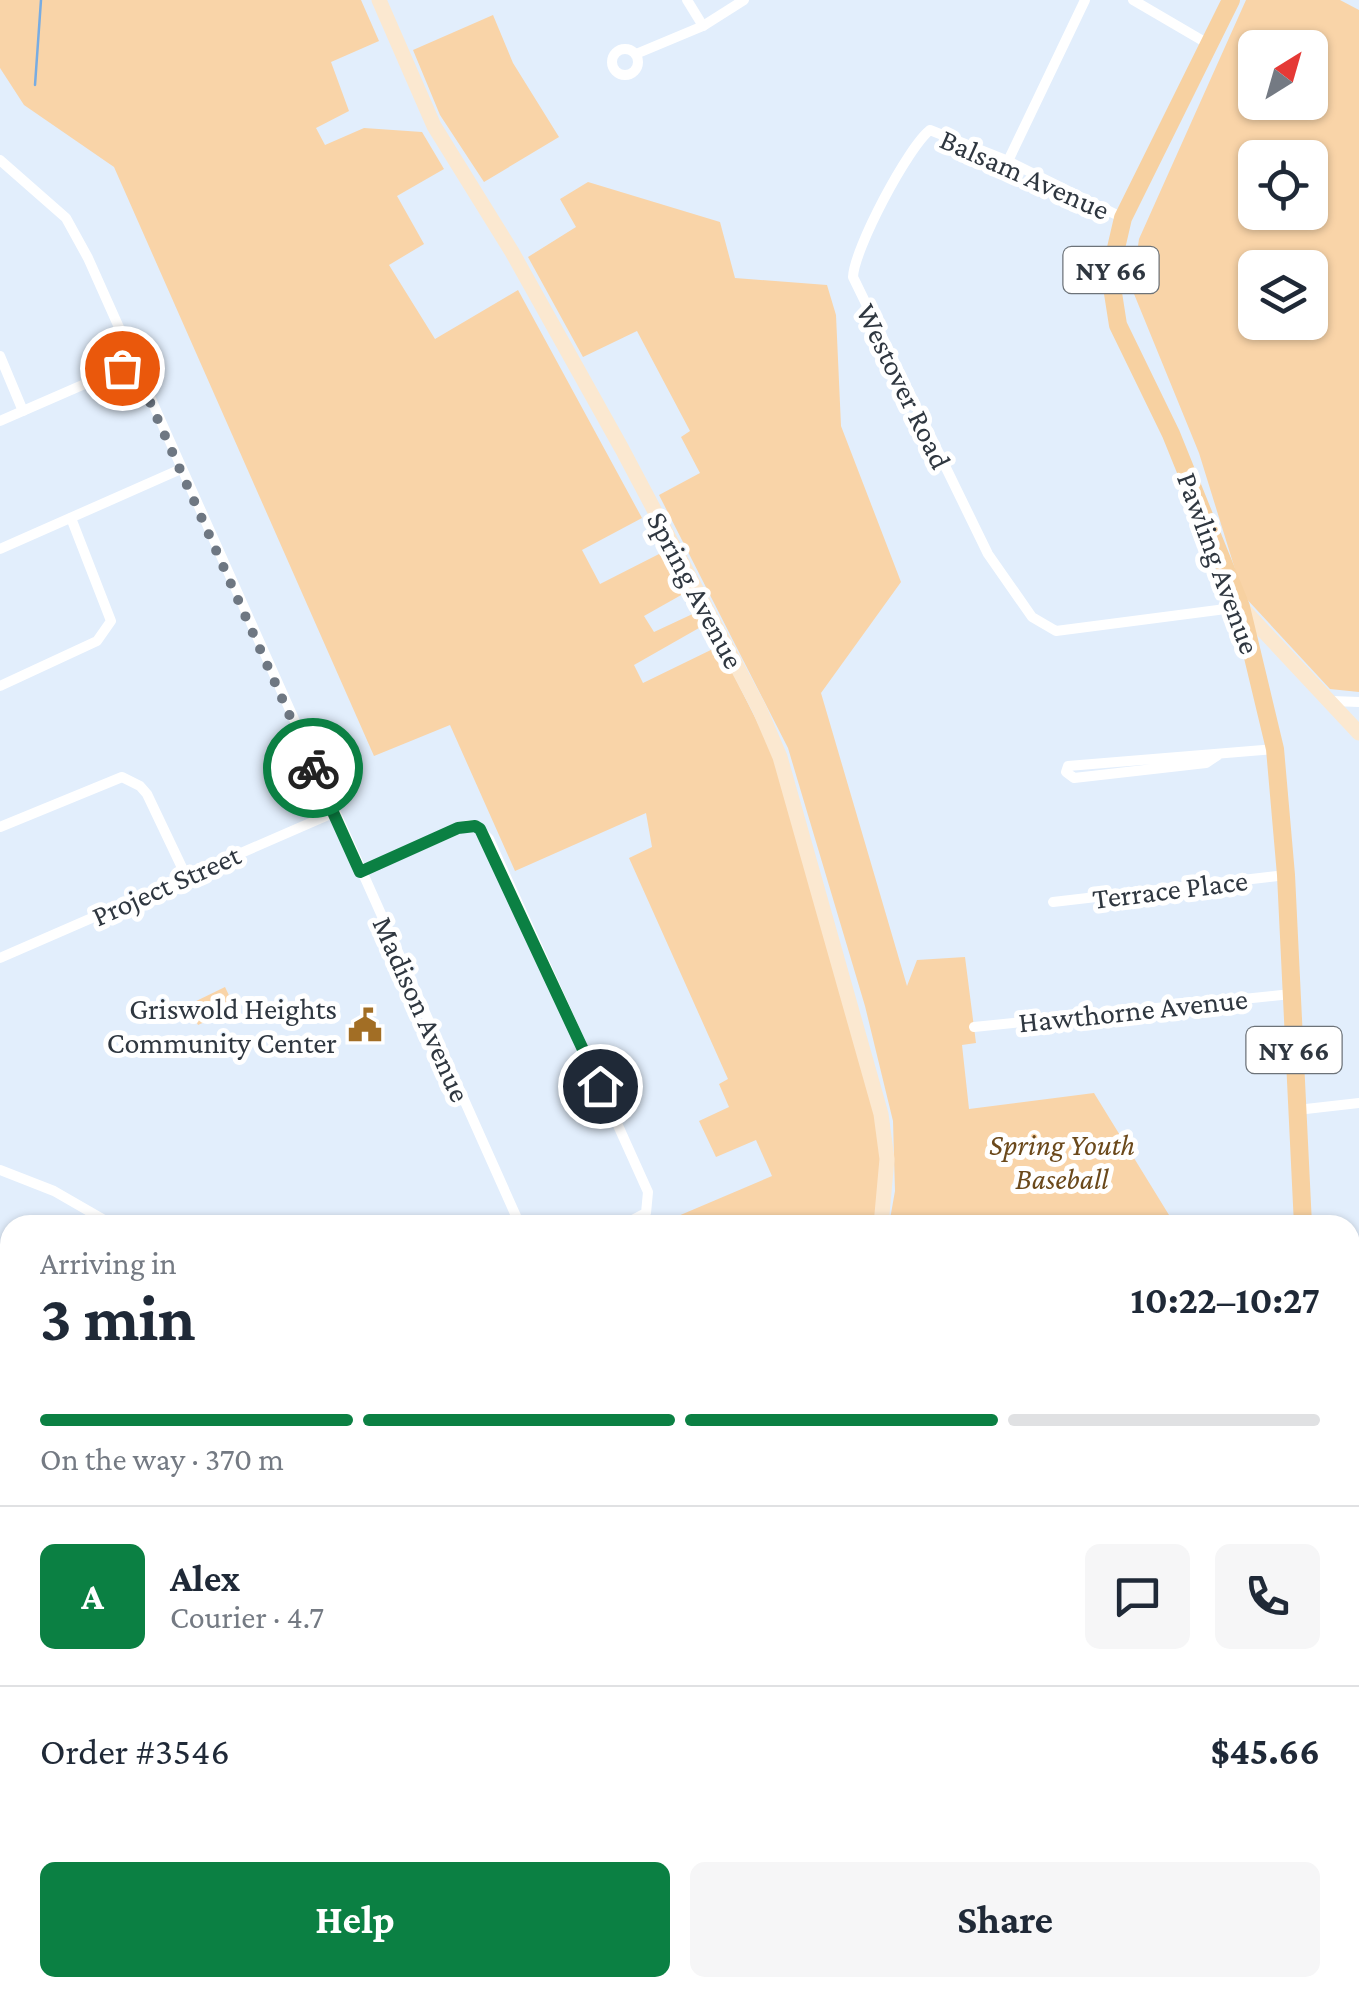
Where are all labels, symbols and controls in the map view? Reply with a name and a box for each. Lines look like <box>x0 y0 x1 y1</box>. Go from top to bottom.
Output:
north arrow <box>1238 30 1328 120</box>
map controls <box>1238 30 1328 340</box>
street label: Balsam Avenue <box>935 122 1115 226</box>
button: locate <box>1238 140 1328 230</box>
road number: NY 66 <box>1064 247 1158 293</box>
button: layers <box>1238 250 1328 340</box>
street label: Westover Road <box>850 298 958 474</box>
pin <box>80 326 165 411</box>
icon: bag <box>95 341 150 396</box>
street label: Pawling Avenue <box>1170 468 1267 659</box>
street label: Spring Avenue <box>640 506 751 675</box>
courier <box>263 718 363 818</box>
icon: bike <box>286 741 341 796</box>
street label: Project Street <box>87 837 247 933</box>
street label: Terrace Place <box>1090 863 1250 915</box>
street label: Madison Avenue <box>366 911 478 1107</box>
street label: Hawthorne Avenue <box>1017 982 1249 1038</box>
place label: Griswold Heights Community Center <box>107 992 337 1060</box>
public building icon: Griswold Heights Community Center <box>346 1006 384 1044</box>
road number: NY 66 <box>1246 1027 1342 1073</box>
pin <box>558 1044 643 1129</box>
icon: home <box>573 1059 628 1114</box>
park label: Spring Youth Baseball <box>989 1128 1135 1195</box>
text: Arriving in <box>40 1245 177 1281</box>
text: 10:22–10:27 <box>1131 1279 1320 1321</box>
text: 3 min <box>40 1282 195 1354</box>
text: On the way · 370 m <box>40 1441 284 1477</box>
button: chat <box>1085 1544 1190 1649</box>
button: phone <box>1215 1544 1320 1649</box>
text: Alex <box>170 1557 240 1599</box>
text: A <box>81 1575 104 1617</box>
text: Courier · 4.7 <box>170 1599 324 1635</box>
text: Order #3546 <box>40 1730 230 1772</box>
text: $45.66 <box>1211 1730 1320 1772</box>
button: Help <box>40 1862 670 1977</box>
button: Share <box>690 1862 1320 1977</box>

